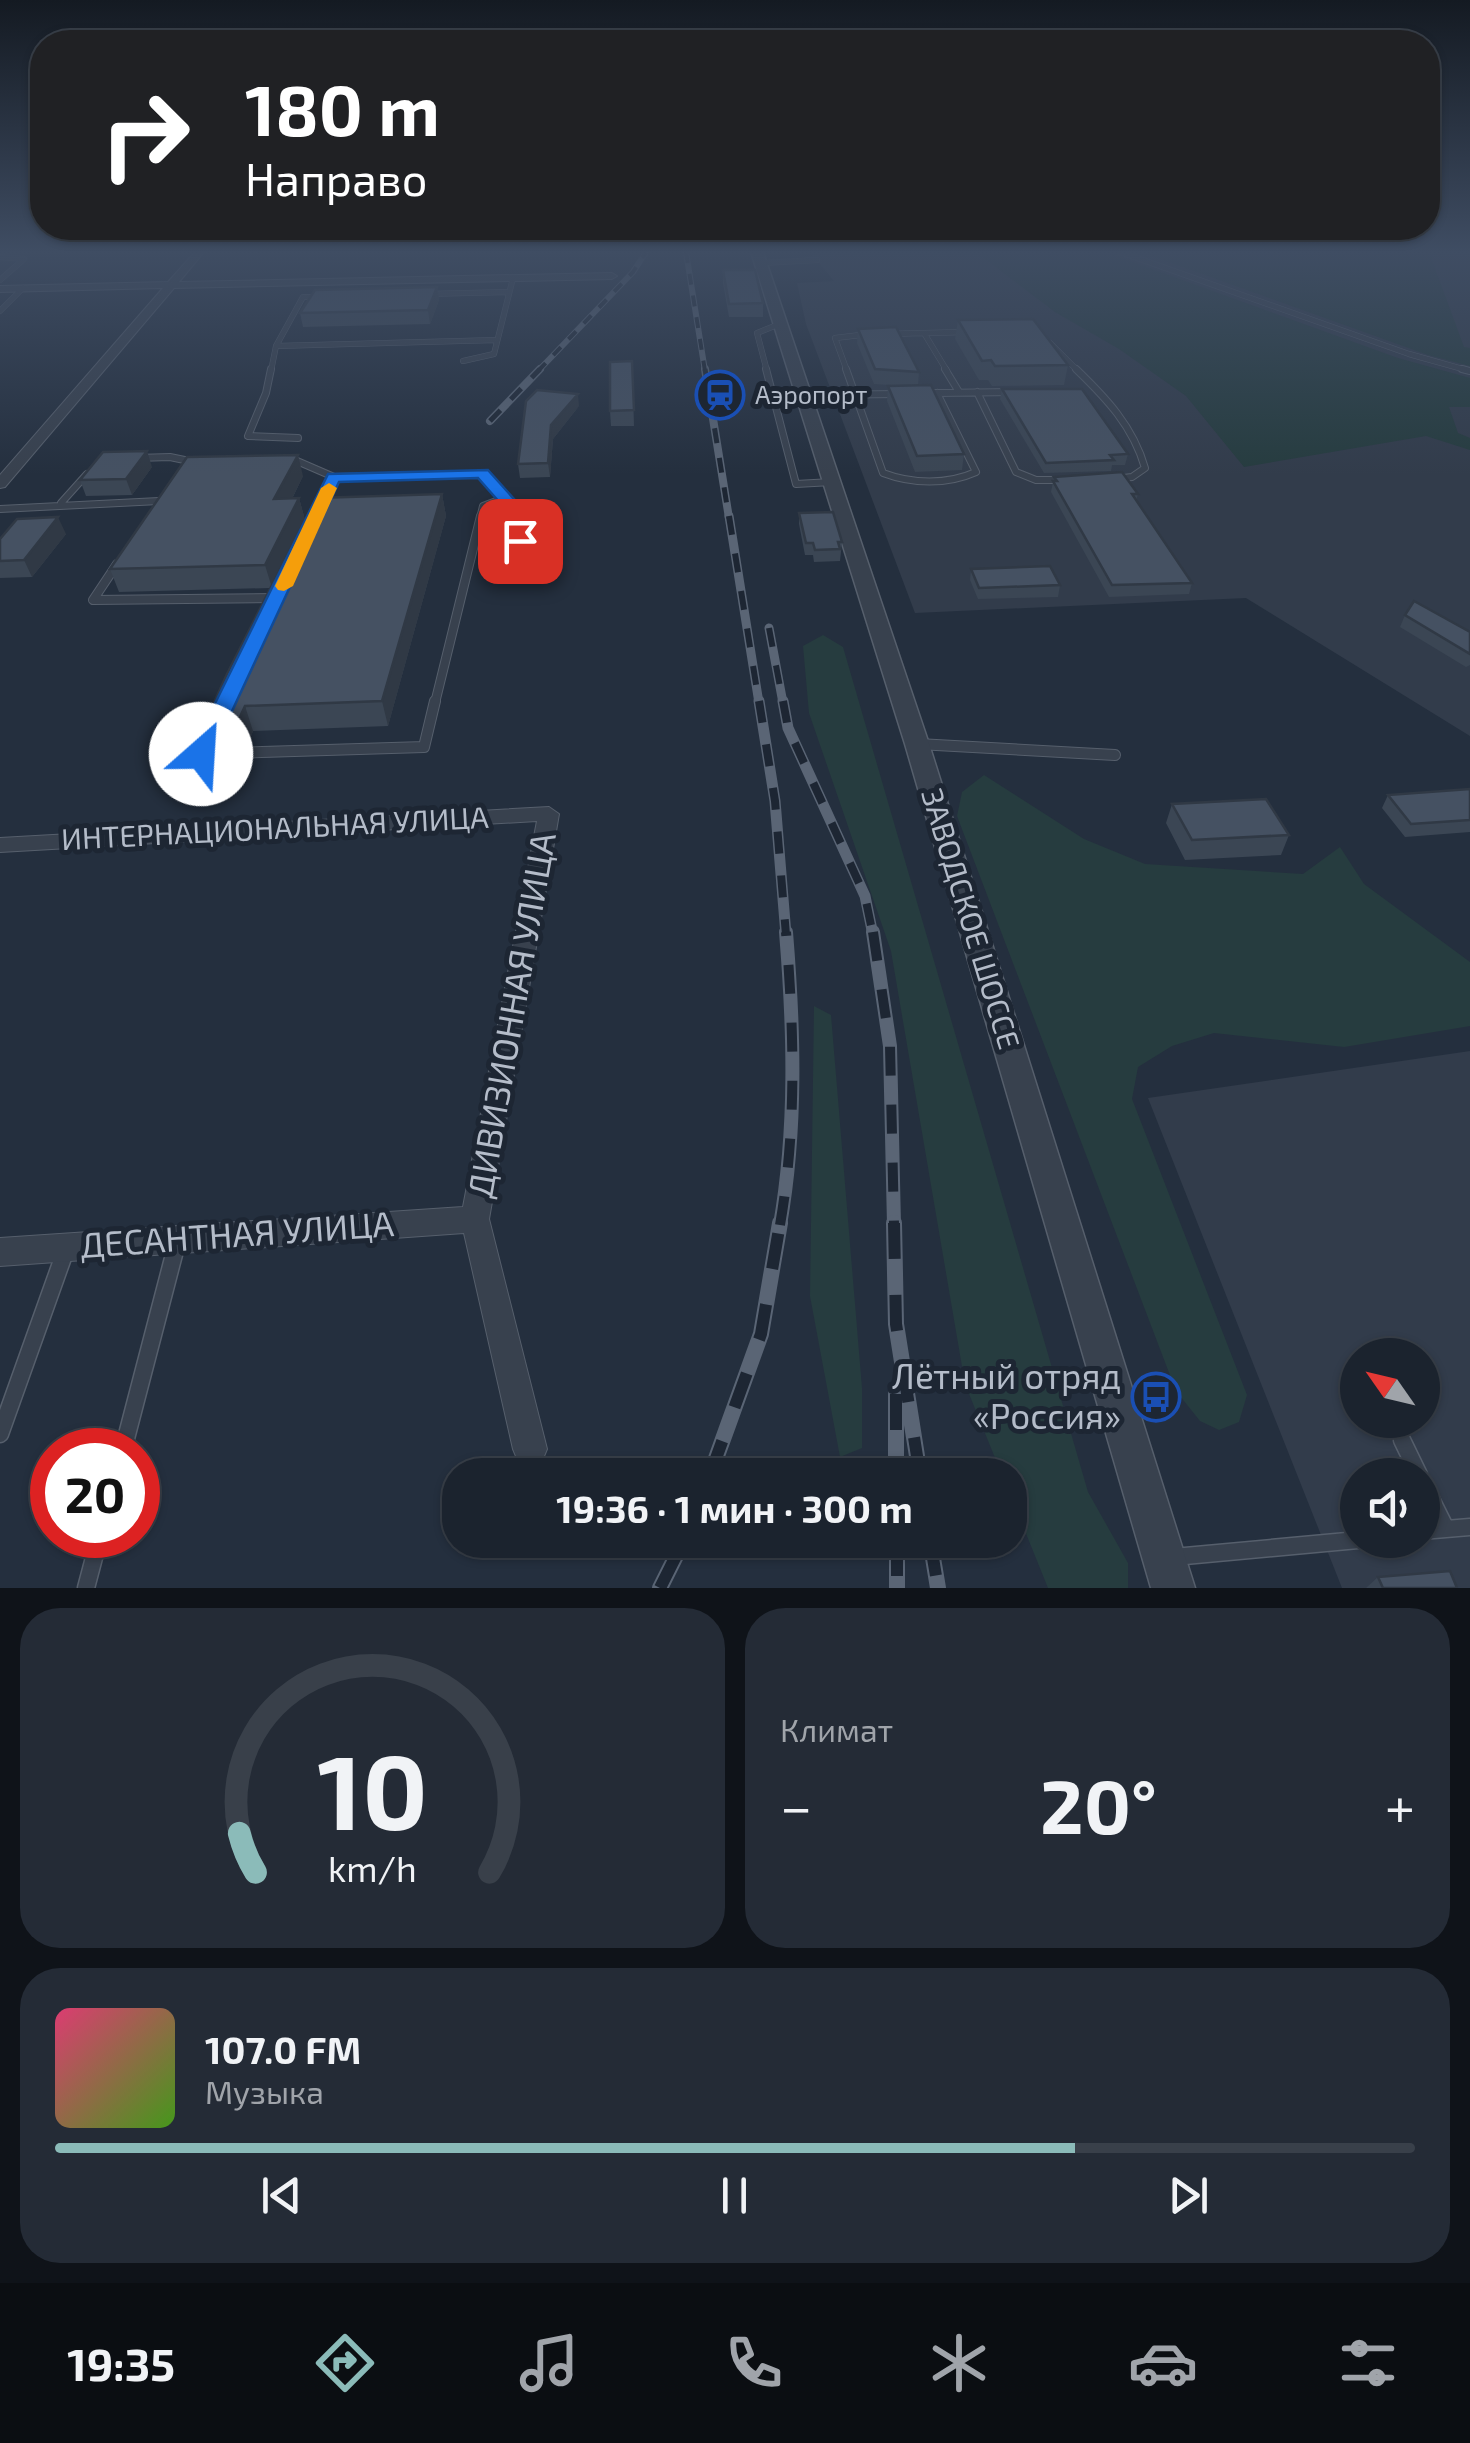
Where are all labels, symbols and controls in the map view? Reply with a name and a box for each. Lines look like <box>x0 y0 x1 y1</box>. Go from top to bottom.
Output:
text: 180 m <box>245 66 440 150</box>
icon: right <box>80 70 210 200</box>
text: Направо <box>245 151 427 205</box>
station icon: Аэропорт <box>694 369 746 421</box>
place label: Аэропорт <box>755 379 868 409</box>
pin <box>478 499 563 584</box>
icon: arrive <box>493 514 548 569</box>
position arrow <box>149 702 253 806</box>
street label: ЗАВОДСКОЕ ШОССЕ <box>915 784 1029 1053</box>
street label: ИНТЕРНАЦИОНАЛЬНАЯ УЛИЦА <box>60 798 490 856</box>
street label: ДИВИЗИОННАЯ УЛИЦА <box>457 829 563 1201</box>
street label: ДЕСАНТНАЯ УЛИЦА <box>78 1201 395 1265</box>
north arrow <box>1340 1338 1440 1438</box>
map controls <box>1340 1338 1440 1558</box>
place label: Лётный отряд «Россия» <box>892 1354 1121 1436</box>
bus stop icon: Лётный отряд «Россия» <box>1130 1371 1182 1423</box>
speed limit sign: 20 <box>30 1428 160 1558</box>
button: sound <box>1340 1458 1440 1558</box>
text: 19:36 · 1 мин · 300 m <box>556 1485 913 1531</box>
text: Климат <box>780 1710 893 1748</box>
text: 10 <box>317 1726 428 1851</box>
text: 20° <box>1040 1759 1157 1849</box>
text: − <box>780 1772 812 1838</box>
text: + <box>1385 1772 1415 1838</box>
text: km/h <box>328 1846 417 1889</box>
text: 107.0 FM <box>205 2026 361 2072</box>
text: Музыка <box>205 2072 324 2110</box>
icon: previous <box>254 2168 309 2223</box>
icon: pause <box>707 2168 762 2223</box>
icon: next <box>1161 2168 1216 2223</box>
icon: directions <box>310 2328 380 2398</box>
icon: music <box>514 2328 584 2398</box>
icon: phone <box>719 2328 789 2398</box>
icon: climate <box>924 2328 994 2398</box>
icon: car <box>1128 2328 1198 2398</box>
icon: filters <box>1333 2328 1403 2398</box>
text: 19:35 <box>67 2336 175 2390</box>

